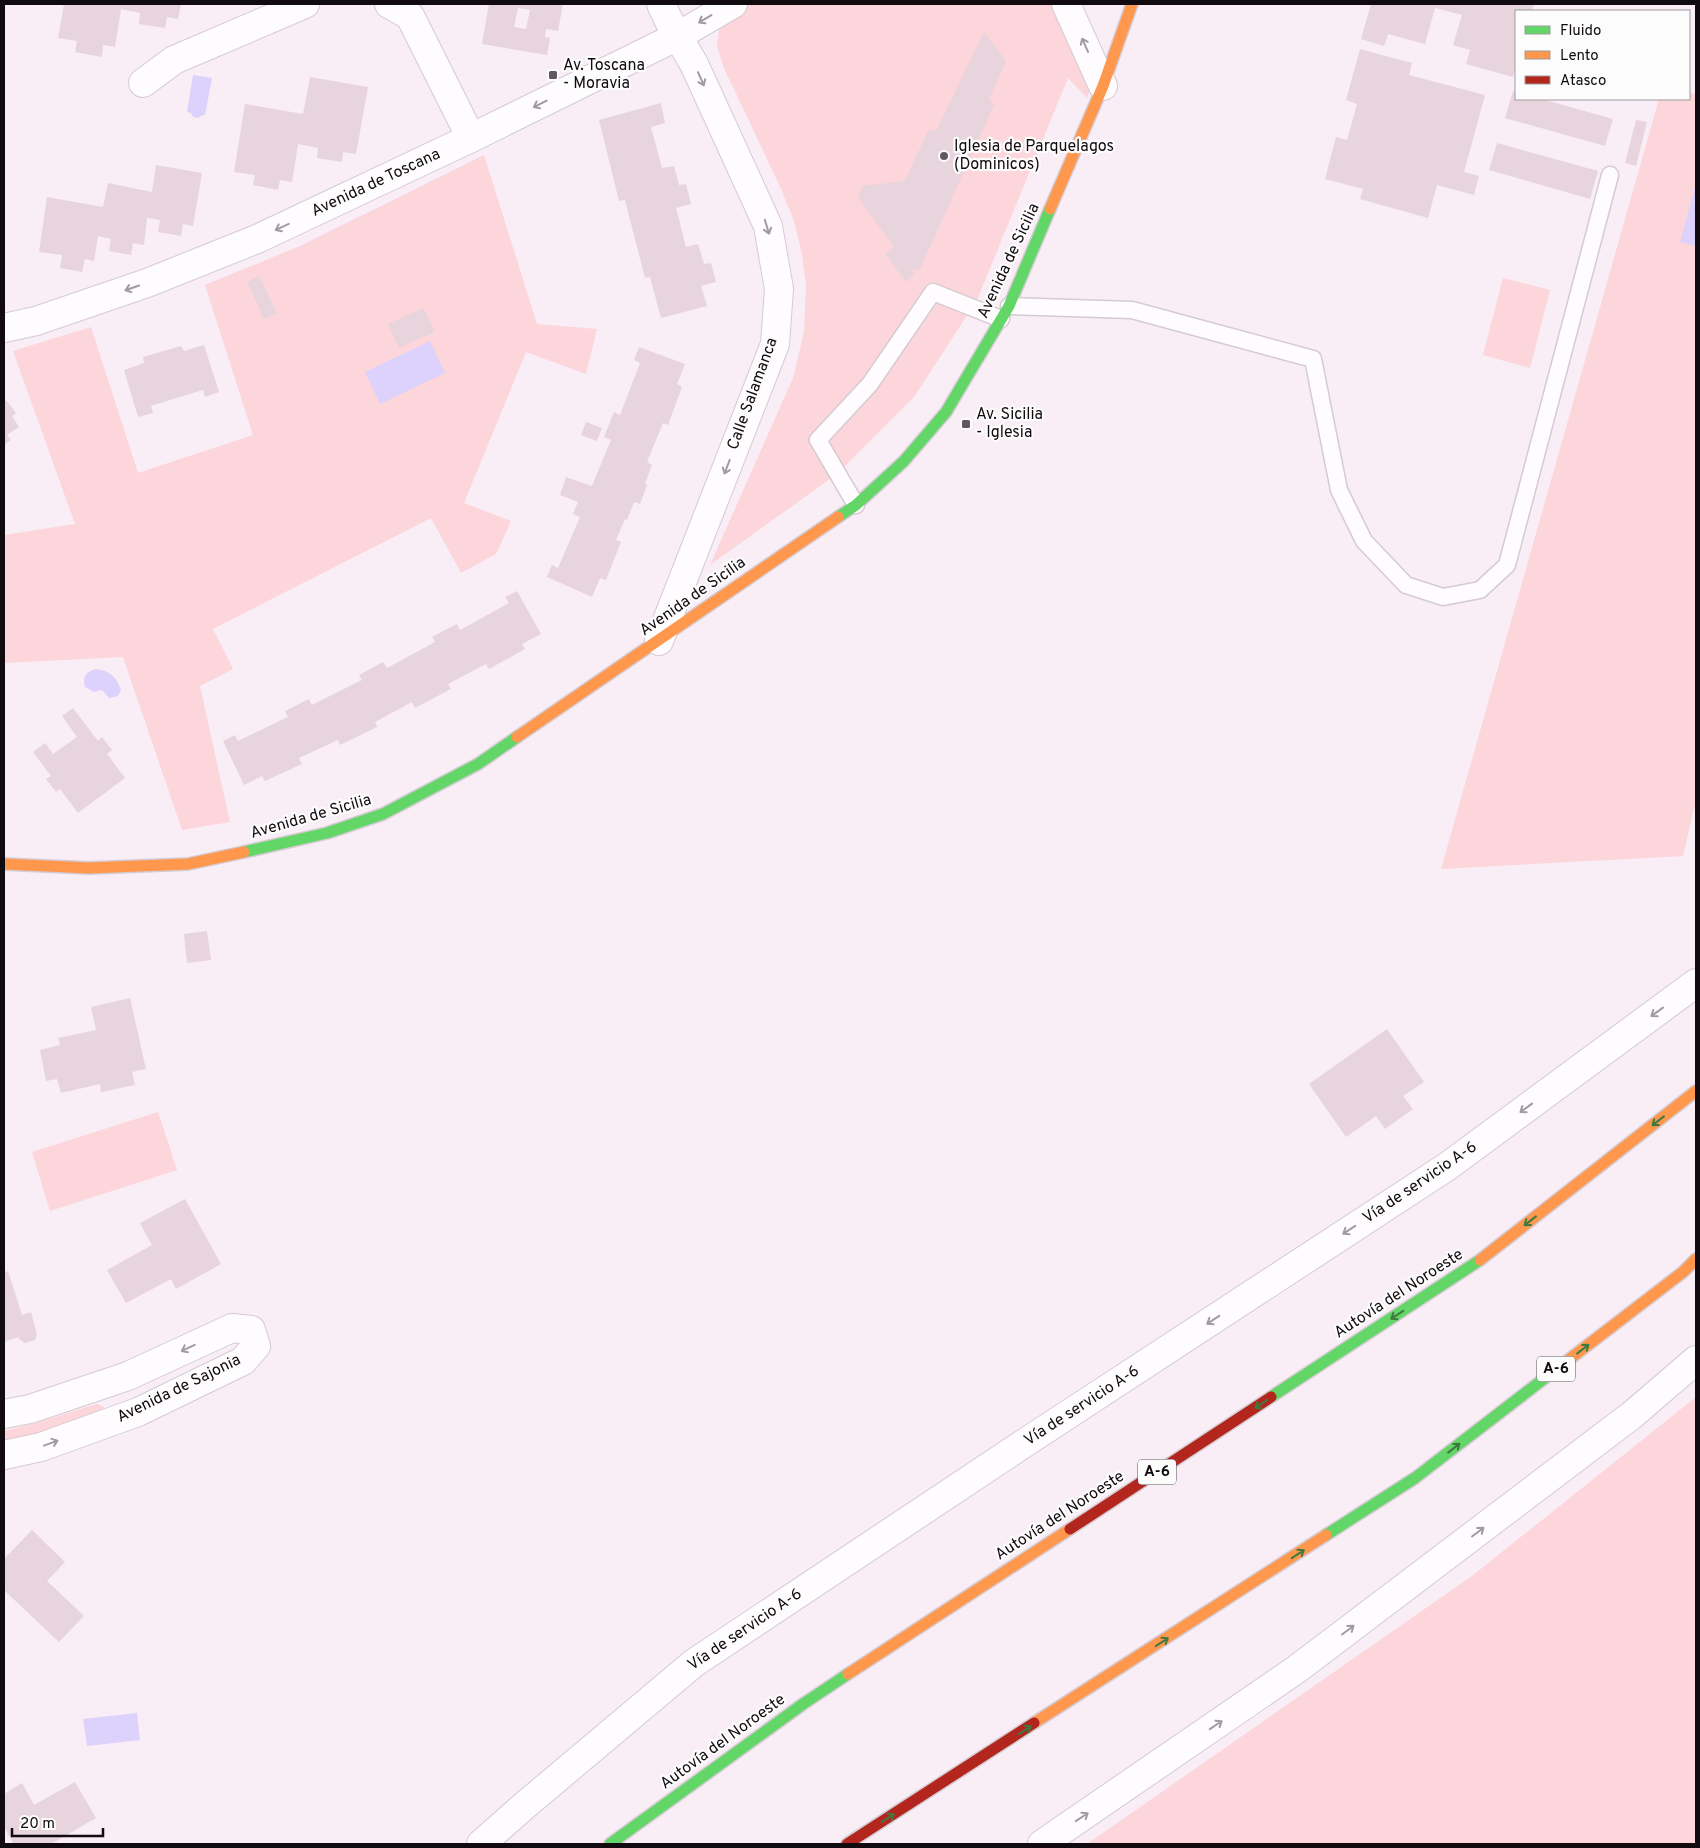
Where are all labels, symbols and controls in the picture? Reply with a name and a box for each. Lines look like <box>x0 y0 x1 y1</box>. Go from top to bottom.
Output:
legend <box>1515 10 1690 100</box>
one-way arrow <box>699 15 713 25</box>
text: Fluido <box>1560 22 1601 41</box>
one-way arrow <box>1079 38 1089 53</box>
text: Lento <box>1560 47 1599 66</box>
place label: Av. Toscana - Moravia <box>563 56 645 94</box>
marker: Av. Toscana - Moravia <box>547 69 559 81</box>
one-way arrow <box>696 71 706 86</box>
text: Atasco <box>1560 72 1606 91</box>
one-way arrow <box>532 99 547 109</box>
place label: Iglesia de Parquelagos (Dominicos) <box>954 137 1114 175</box>
street label: Avenida de Toscana <box>308 144 444 222</box>
marker: Iglesia de Parquelagos (Dominicos) <box>938 150 950 162</box>
street label: Avenida de Sicilia <box>974 200 1044 322</box>
one-way arrow <box>762 219 772 235</box>
one-way arrow <box>275 222 290 232</box>
one-way arrow <box>125 284 140 293</box>
street label: Calle Salamanca <box>723 335 783 453</box>
place label: Av. Sicilia - Iglesia <box>976 405 1043 443</box>
marker: Av. Sicilia - Iglesia <box>960 418 972 430</box>
one-way arrow <box>722 458 731 474</box>
street label: Avenida de Sicilia <box>636 553 750 641</box>
street label: Avenida de Sicilia <box>248 790 374 844</box>
one-way arrow <box>1650 1007 1664 1017</box>
one-way arrow <box>1520 1103 1533 1114</box>
one-way arrow <box>1652 1116 1665 1127</box>
street label: Vía de servicio A-6 <box>1359 1137 1481 1229</box>
one-way arrow <box>1524 1216 1537 1227</box>
one-way arrow <box>1343 1226 1357 1236</box>
street label: Autovía del Noroeste <box>1331 1245 1467 1343</box>
one-way arrow <box>1390 1310 1404 1320</box>
one-way arrow <box>1207 1315 1221 1325</box>
one-way arrow <box>181 1344 196 1354</box>
one-way arrow <box>1576 1344 1590 1354</box>
street label: Avenida de Sajonia <box>114 1350 244 1428</box>
road number: A-6 <box>1537 1356 1575 1382</box>
street label: Vía de servicio A-6 <box>1021 1361 1143 1451</box>
one-way arrow <box>1254 1399 1268 1409</box>
one-way arrow <box>43 1438 58 1447</box>
one-way arrow <box>1447 1443 1461 1453</box>
road number: A-6 <box>1138 1460 1176 1484</box>
street label: Autovía del Noroeste <box>992 1467 1128 1565</box>
one-way arrow <box>1471 1527 1484 1538</box>
one-way arrow <box>1291 1548 1305 1559</box>
street label: Vía de servicio A-6 <box>684 1584 806 1676</box>
one-way arrow <box>1341 1625 1354 1636</box>
one-way arrow <box>1154 1637 1168 1647</box>
street label: Autovía del Noroeste <box>656 1690 790 1794</box>
one-way arrow <box>1209 1720 1223 1730</box>
one-way arrow <box>1018 1725 1032 1735</box>
scale bar <box>12 1806 104 1838</box>
one-way arrow <box>1075 1812 1089 1822</box>
one-way arrow <box>881 1813 895 1823</box>
text: 20 m <box>20 1815 55 1834</box>

